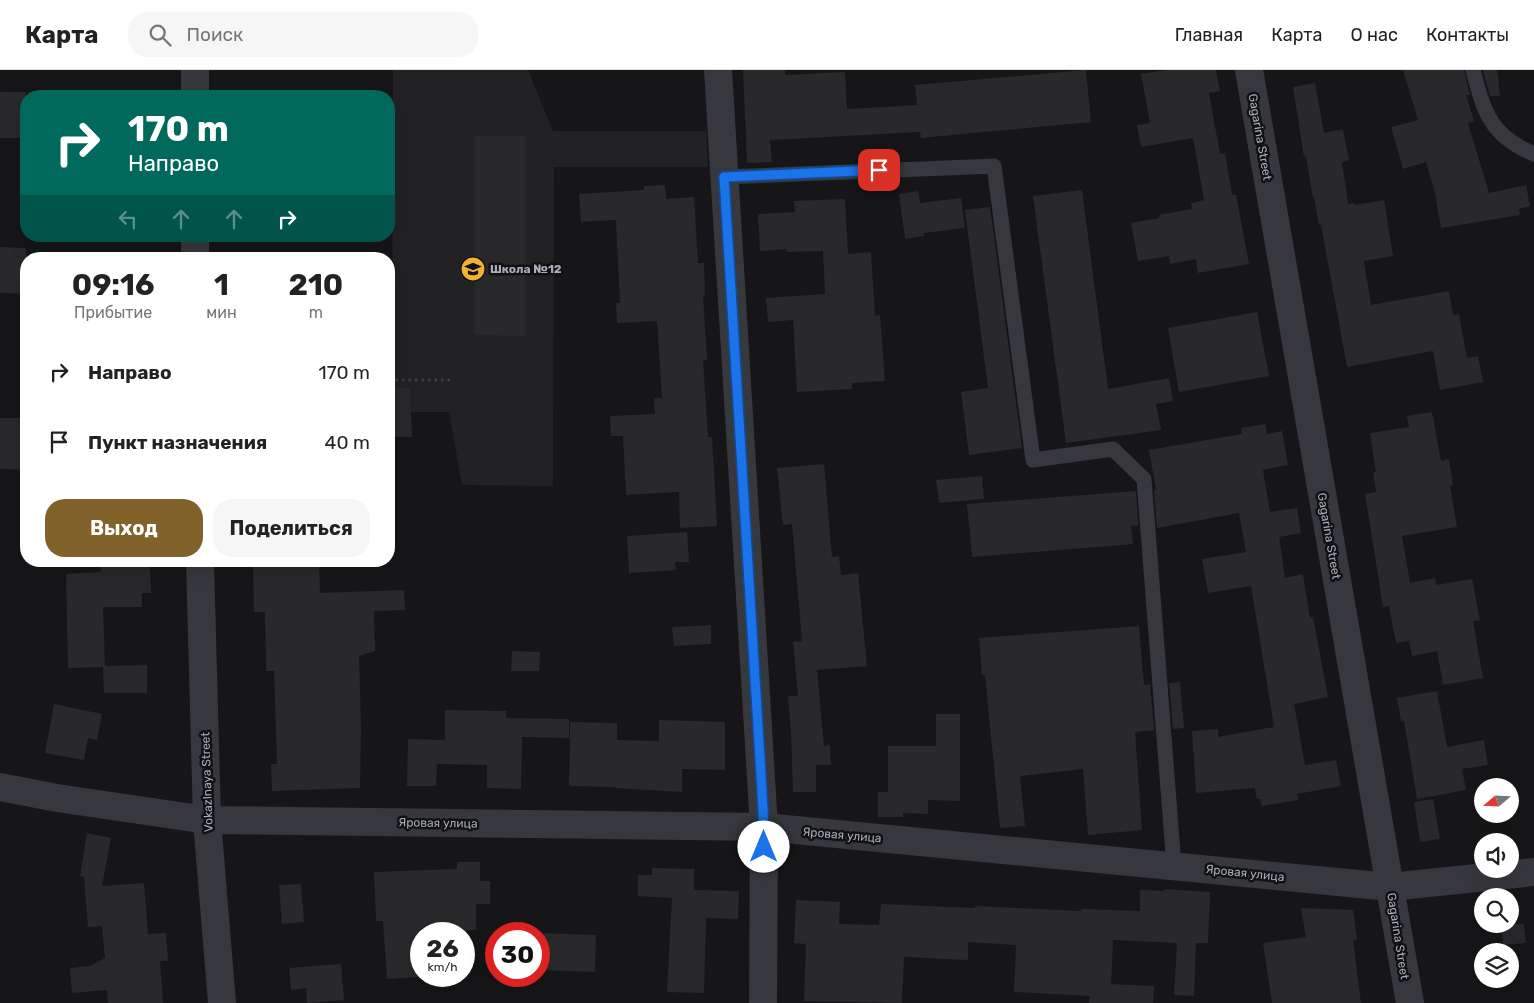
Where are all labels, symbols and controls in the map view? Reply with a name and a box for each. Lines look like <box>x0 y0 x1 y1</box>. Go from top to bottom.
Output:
search box <box>128 12 478 57</box>
text: Карта <box>25 21 98 49</box>
icon: search <box>146 21 174 49</box>
text: Поиск <box>186 23 243 46</box>
text: Главная <box>1175 24 1243 46</box>
text: Карта <box>1271 24 1323 46</box>
text: О нас <box>1351 24 1398 46</box>
text: Контакты <box>1426 24 1509 46</box>
street label: Gagarina Street <box>1246 93 1275 182</box>
text: 170 m <box>128 108 229 150</box>
icon: right <box>45 110 110 175</box>
pin <box>858 149 900 191</box>
text: Направо <box>128 150 219 177</box>
icon: arrive <box>865 156 893 184</box>
icon: left <box>114 205 142 233</box>
icon: ahead <box>167 205 195 233</box>
icon: ahead <box>220 205 248 233</box>
icon: right <box>273 205 301 233</box>
school or university icon: Школа №12 <box>460 256 486 282</box>
place label: Школа №12 <box>490 262 562 276</box>
text: 09:16 <box>72 267 155 303</box>
text: 1 <box>214 267 229 303</box>
text: 210 <box>288 267 343 303</box>
text: Прибытие <box>74 303 152 322</box>
text: мин <box>206 303 237 322</box>
text: m <box>309 303 323 322</box>
icon: right <box>45 358 73 386</box>
text: Направо <box>88 361 172 384</box>
text: 170 m <box>319 361 370 384</box>
icon: arrive <box>45 428 73 456</box>
text: Пункт назначения <box>88 431 267 454</box>
text: 40 m <box>325 431 370 454</box>
street label: Gagarina Street <box>1315 492 1344 581</box>
button: Выход <box>45 499 203 557</box>
button: Поделиться <box>213 499 370 557</box>
street label: Vokazlnaya Street <box>198 731 216 832</box>
north arrow <box>1474 778 1519 822</box>
map controls <box>1474 778 1519 988</box>
street label: Яровая улица <box>398 815 478 831</box>
position arrow <box>737 820 789 872</box>
street label: Яровая улица <box>802 825 882 845</box>
button: sound <box>1474 833 1519 878</box>
street label: Яровая улица <box>1205 862 1285 884</box>
button: search <box>1474 888 1519 933</box>
street label: Gagarina Street <box>1384 892 1412 981</box>
speed limit sign: 30 <box>485 922 550 987</box>
text: 26 <box>426 934 459 963</box>
button: layers <box>1474 943 1519 988</box>
text: km/h <box>428 960 457 974</box>

